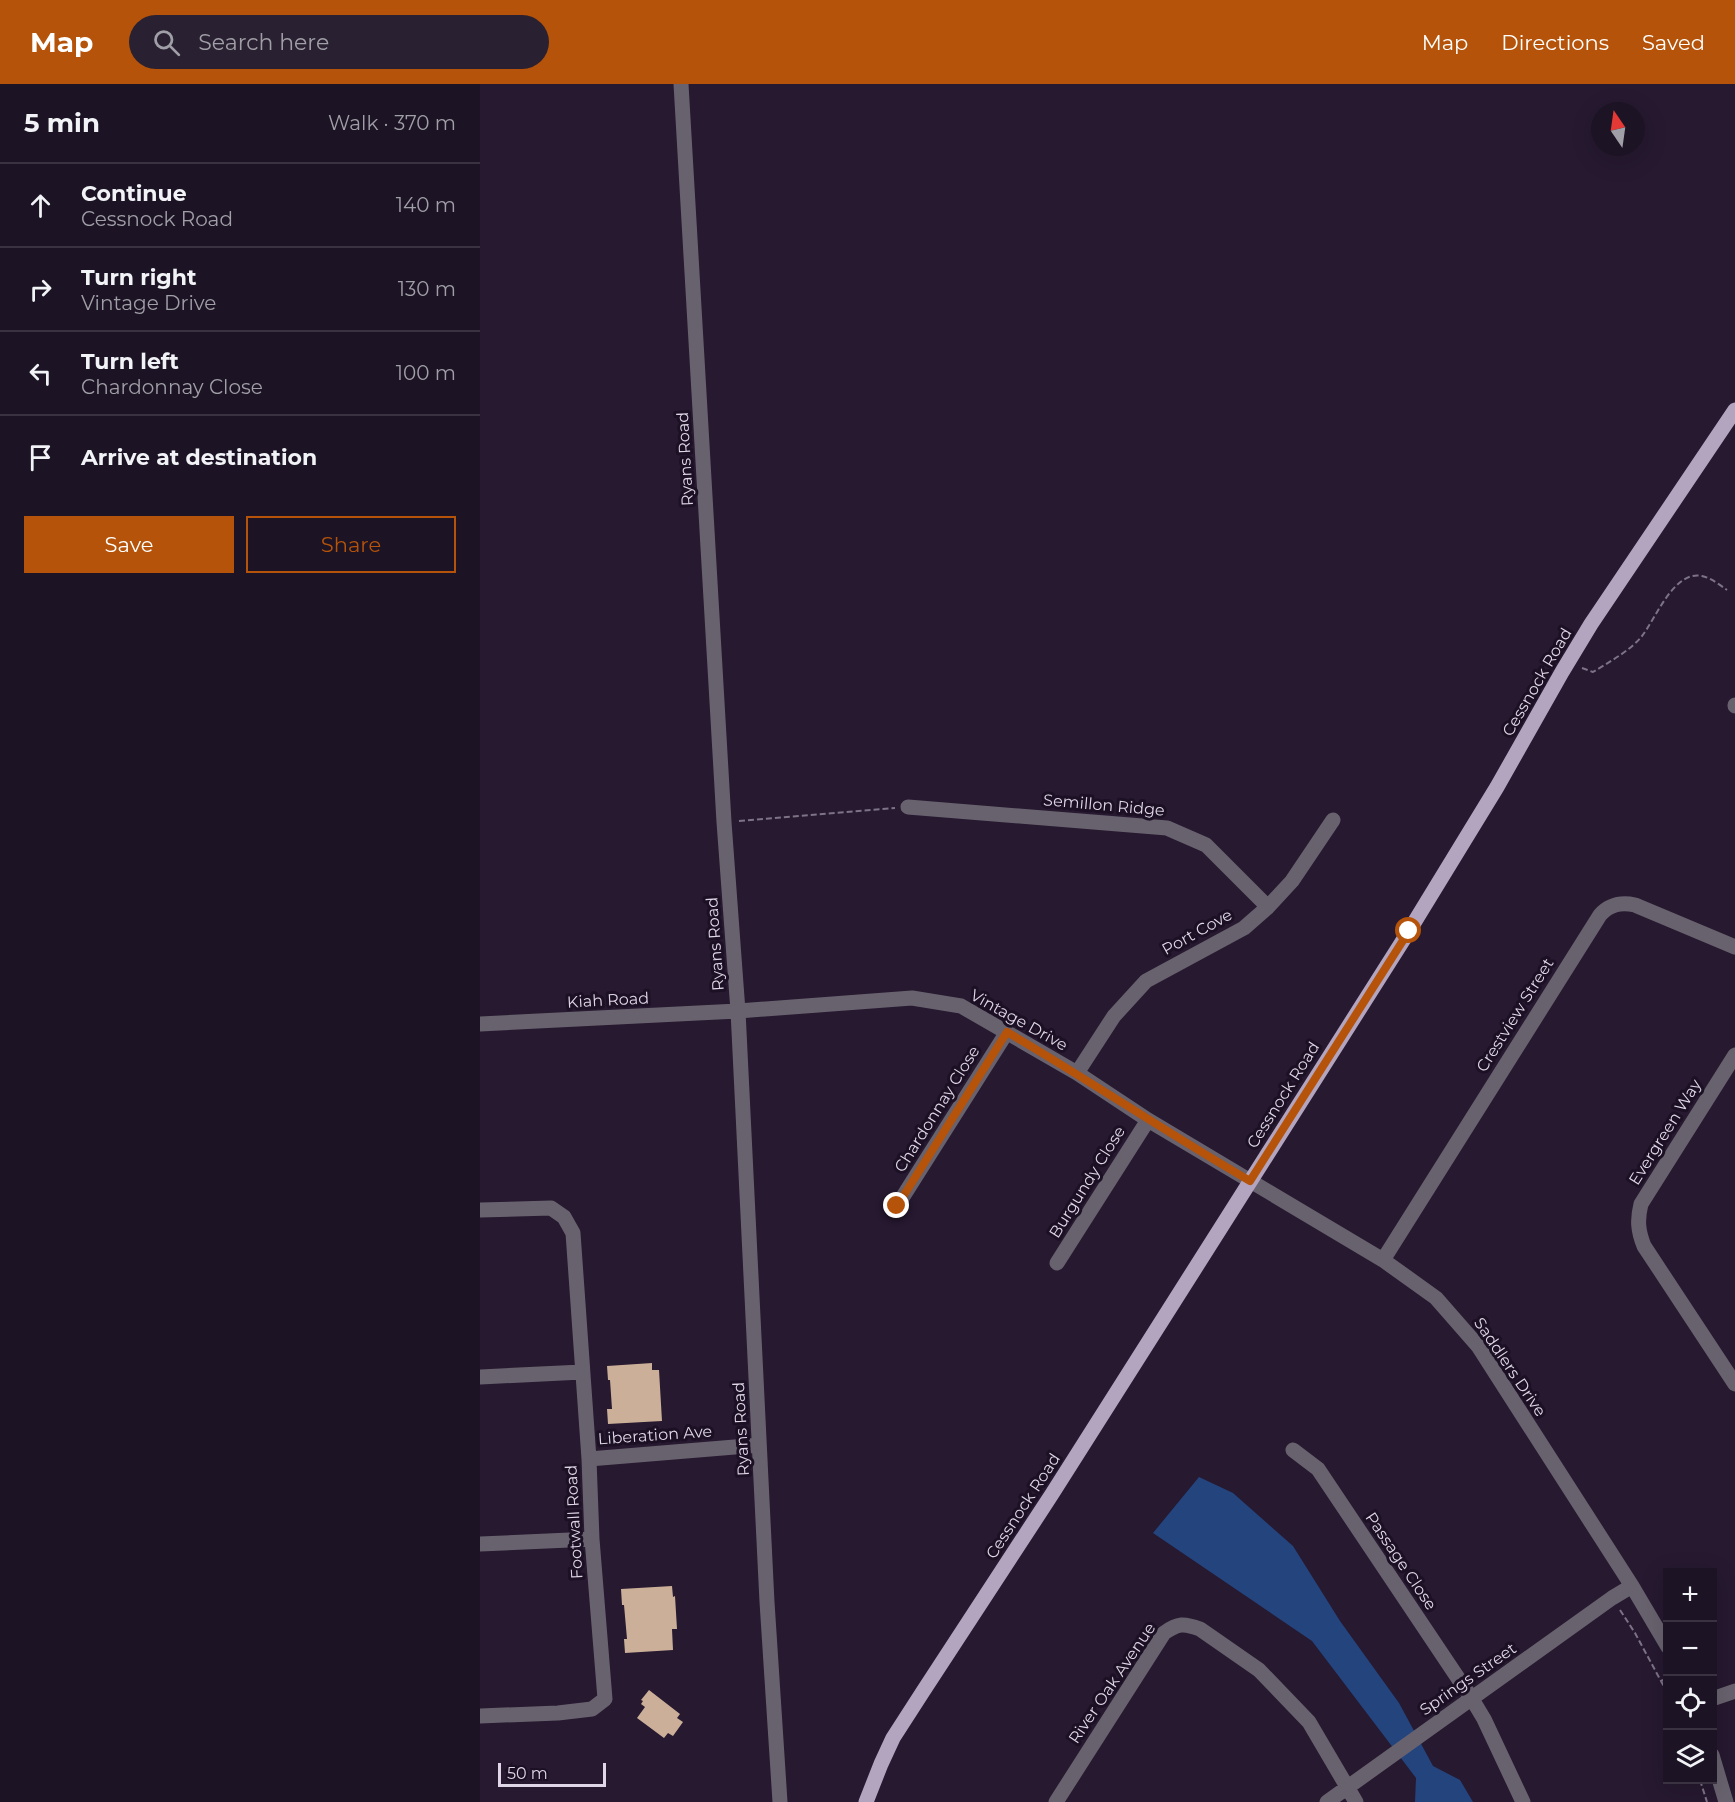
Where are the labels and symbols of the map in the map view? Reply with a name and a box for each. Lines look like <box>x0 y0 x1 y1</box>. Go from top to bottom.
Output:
north arrow <box>1591 102 1645 156</box>
street label: Ryans Road <box>673 412 697 506</box>
street label: Cessnock Road <box>1498 625 1576 739</box>
street label: Semillon Ridge <box>1043 790 1165 820</box>
street label: Ryans Road <box>702 896 728 992</box>
street label: Port Cove <box>1158 905 1236 959</box>
route start <box>1395 917 1421 943</box>
street label: Crestview Street <box>1472 954 1558 1075</box>
street label: Vintage Drive <box>967 985 1071 1055</box>
street label: Kiah Road <box>567 988 649 1012</box>
street label: Cessnock Road <box>1243 1038 1323 1152</box>
street label: Chardonnay Close <box>890 1042 984 1176</box>
street label: Evergreen Way <box>1625 1075 1705 1188</box>
street label: Burgundy Close <box>1045 1123 1129 1241</box>
route end <box>883 1192 909 1218</box>
street label: Saddlers Drive <box>1470 1314 1550 1420</box>
street label: Ryans Road <box>729 1382 753 1476</box>
street label: Liberation Ave <box>597 1422 713 1448</box>
street label: Cessnock Road <box>982 1450 1064 1562</box>
street label: Footwall Road <box>562 1465 586 1579</box>
street label: Passage Close <box>1361 1509 1441 1613</box>
street label: River Oak Avenue <box>1065 1619 1159 1747</box>
street label: Springs Street <box>1416 1638 1520 1719</box>
scale bar <box>498 1760 606 1788</box>

